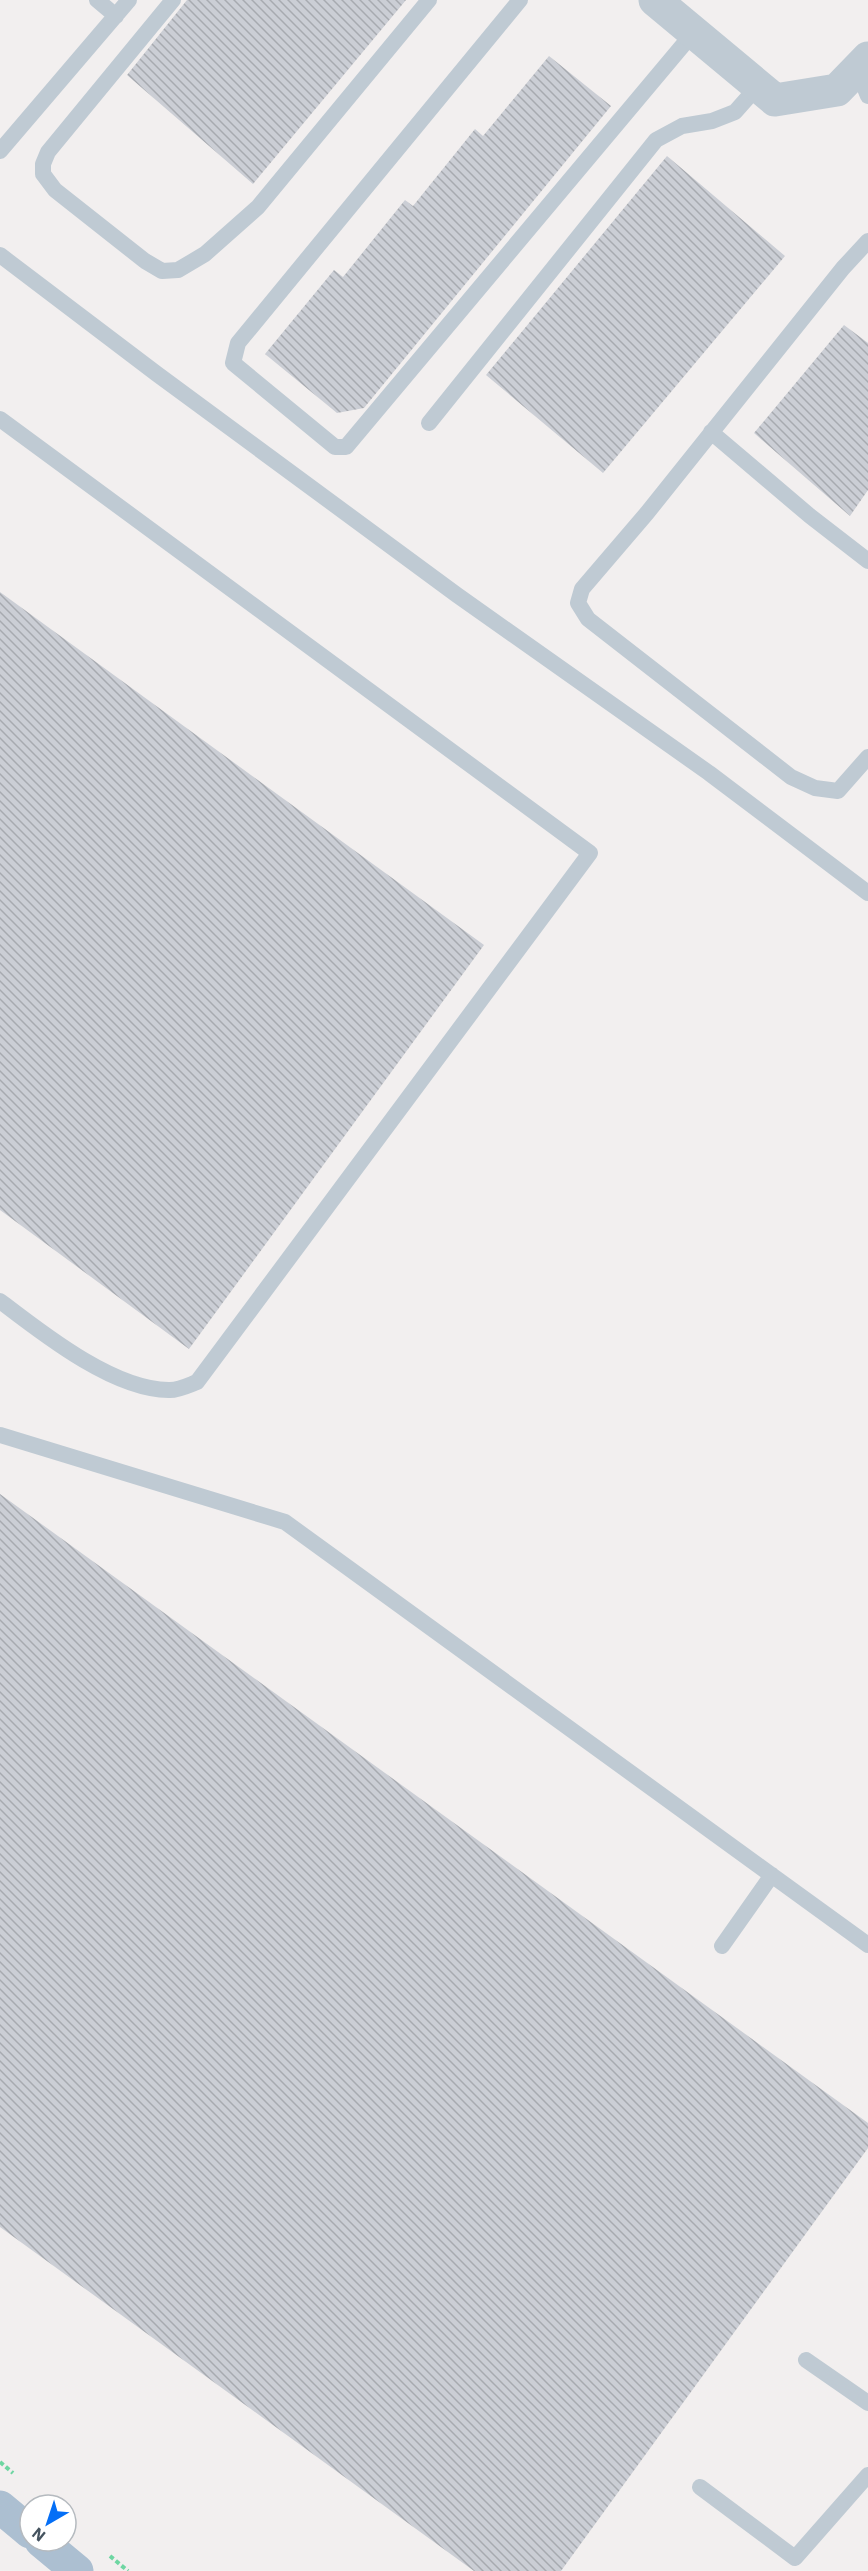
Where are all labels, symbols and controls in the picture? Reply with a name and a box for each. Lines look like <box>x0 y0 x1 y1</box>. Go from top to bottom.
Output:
north arrow <box>18 2493 78 2553</box>
text: N <box>28 2523 49 2546</box>

